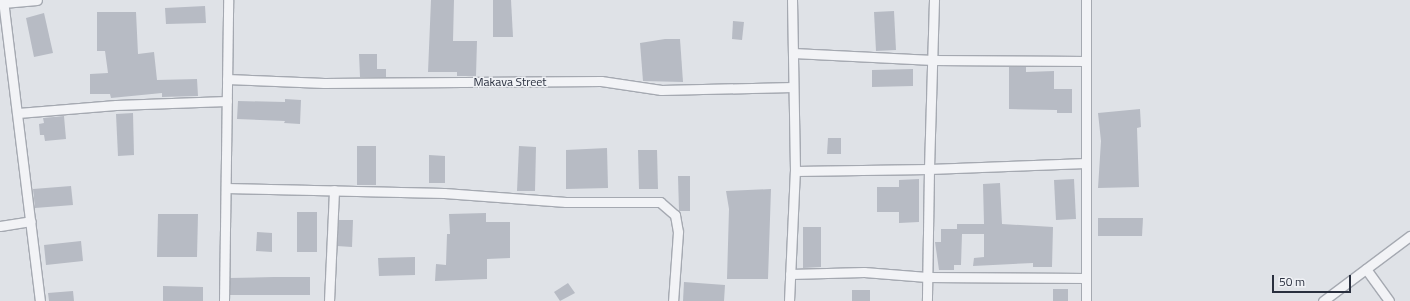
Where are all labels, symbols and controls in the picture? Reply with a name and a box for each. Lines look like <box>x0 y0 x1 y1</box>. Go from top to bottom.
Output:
street label: Makava Street <box>473 75 547 89</box>
scale bar <box>1274 267 1353 293</box>
text: 50 m <box>1279 272 1305 291</box>

